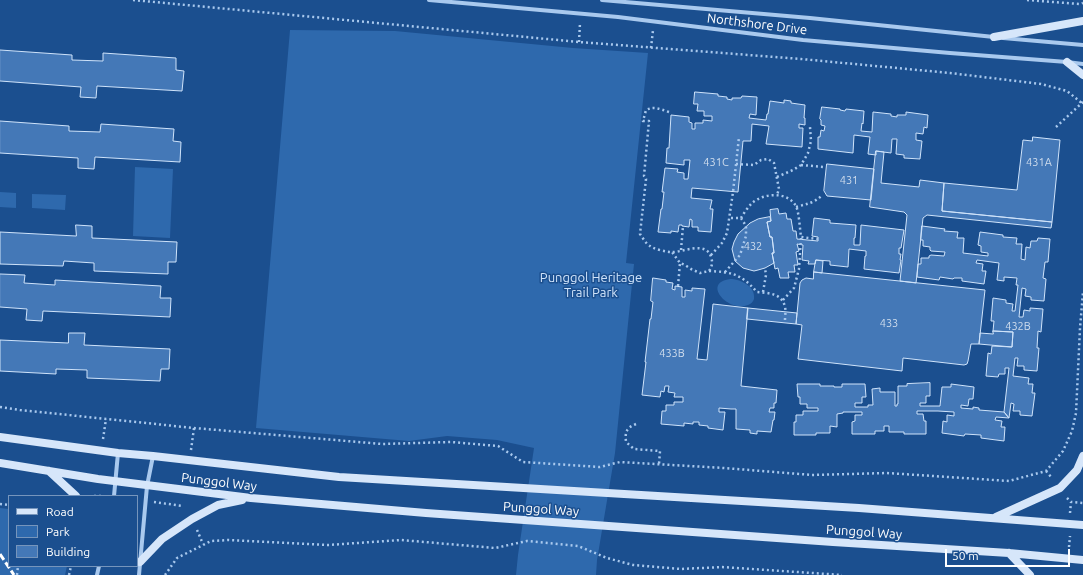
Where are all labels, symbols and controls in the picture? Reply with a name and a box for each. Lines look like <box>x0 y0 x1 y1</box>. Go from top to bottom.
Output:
street label: Northshore Drive <box>706 10 808 38</box>
house number: 431C <box>703 155 729 169</box>
house number: 431A <box>1026 155 1052 169</box>
house number: 431 <box>840 173 858 187</box>
house number: 432 <box>744 239 762 253</box>
park label: Punggol Heritage Trail Park <box>540 270 642 301</box>
house number: 433 <box>880 316 898 330</box>
house number: 432B <box>1005 319 1031 333</box>
house number: 433B <box>659 346 685 360</box>
street label: Punggol Way <box>180 470 258 494</box>
legend <box>8 495 138 567</box>
street label: Punggol Way <box>502 499 580 519</box>
text: Road <box>46 505 74 518</box>
street label: Punggol Way <box>825 522 903 542</box>
text: Park <box>46 525 70 538</box>
scale bar <box>947 541 1072 567</box>
text: Building <box>46 545 90 558</box>
text: 50 m <box>952 549 979 562</box>

